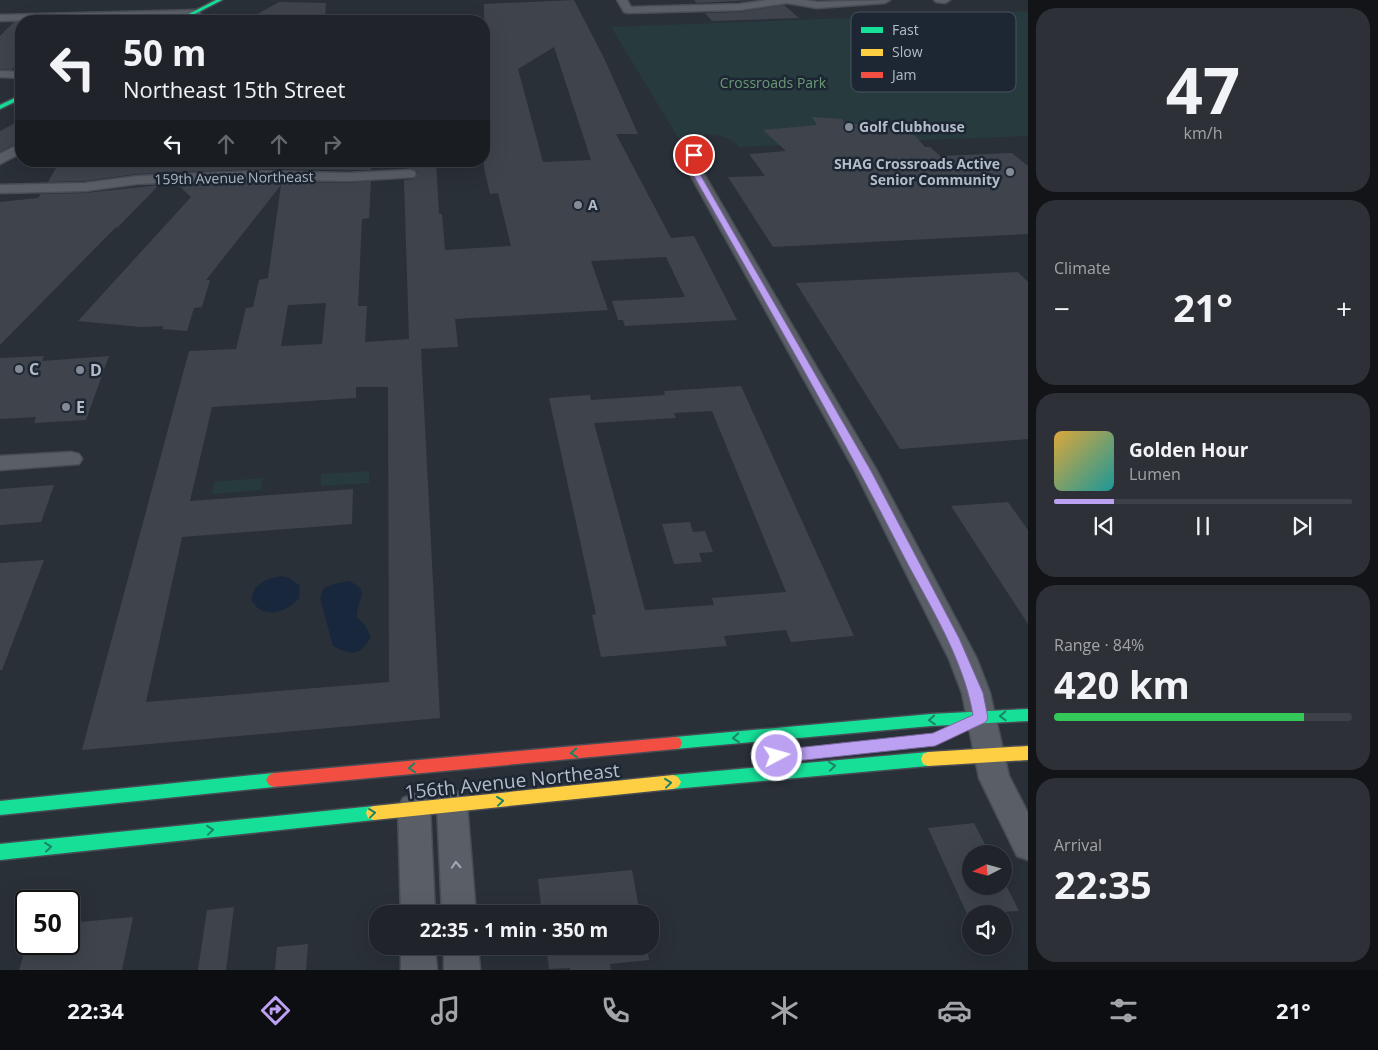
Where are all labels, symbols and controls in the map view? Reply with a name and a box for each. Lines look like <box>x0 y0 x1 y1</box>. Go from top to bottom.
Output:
legend <box>851 12 1016 92</box>
text: Fast <box>892 20 919 39</box>
text: 50 m <box>123 29 206 76</box>
icon: left <box>40 35 105 100</box>
text: Slow <box>892 42 923 61</box>
text: 47 <box>1166 45 1240 133</box>
text: Jam <box>890 65 917 84</box>
park label: Crossroads Park <box>720 73 827 92</box>
text: Northeast 15th Street <box>123 74 345 104</box>
place label: Golf Clubhouse <box>859 117 965 136</box>
marker: Golf Clubhouse <box>843 121 855 133</box>
text: km/h <box>1184 122 1222 144</box>
icon: left <box>159 130 187 158</box>
icon: ahead <box>212 130 240 158</box>
icon: ahead <box>265 130 293 158</box>
icon: right <box>318 130 346 158</box>
pin <box>673 134 715 176</box>
icon: arrive <box>680 141 708 169</box>
place label: SHAG Crossroads Active Senior Community <box>834 154 1000 189</box>
marker: SHAG Crossroads Active Senior Community <box>1004 166 1016 178</box>
street label: 159th Avenue Northeast <box>154 167 314 188</box>
place label: A <box>588 195 598 214</box>
marker: A <box>572 199 584 211</box>
text: Climate <box>1054 257 1111 279</box>
text: 21° <box>1173 281 1233 333</box>
text: − <box>1054 289 1070 327</box>
text: + <box>1336 289 1352 327</box>
place label: C <box>29 358 39 380</box>
place label: D <box>90 359 102 381</box>
marker: C <box>13 363 25 375</box>
marker: D <box>74 364 86 376</box>
place label: E <box>76 396 85 418</box>
marker: E <box>60 401 72 413</box>
text: Golden Hour <box>1129 437 1248 463</box>
text: Lumen <box>1129 463 1181 485</box>
icon: previous <box>1090 512 1118 540</box>
icon: pause <box>1189 512 1217 540</box>
icon: next <box>1288 512 1316 540</box>
text: Range · 84% <box>1054 634 1144 656</box>
text: 420 km <box>1054 658 1190 710</box>
one-way arrow <box>998 711 1006 722</box>
one-way arrow <box>928 715 936 726</box>
position arrow <box>750 729 802 781</box>
one-way arrow <box>731 733 739 744</box>
one-way arrow <box>569 748 577 759</box>
street label: 156th Avenue Northeast <box>403 757 621 805</box>
one-way arrow <box>828 761 836 772</box>
one-way arrow <box>408 762 416 773</box>
one-way arrow <box>665 778 673 789</box>
one-way arrow <box>497 796 505 807</box>
one-way arrow <box>368 808 376 819</box>
one-way arrow <box>206 825 214 836</box>
text: Arrival <box>1054 834 1102 856</box>
one-way arrow <box>45 842 53 853</box>
north arrow <box>962 845 1012 895</box>
map controls <box>962 845 1012 955</box>
text: 22:35 <box>1054 858 1152 910</box>
one-way arrow <box>451 861 462 869</box>
speed limit sign: 50 <box>15 890 80 955</box>
button: sound <box>962 905 1012 955</box>
text: 22:35 · 1 min · 350 m <box>420 917 608 943</box>
icon: directions <box>258 993 293 1028</box>
icon: music <box>428 993 463 1028</box>
icon: phone <box>598 993 633 1028</box>
icon: climate <box>767 993 802 1028</box>
icon: car <box>937 993 972 1028</box>
icon: filters <box>1106 993 1141 1028</box>
text: 22:34 <box>67 995 124 1025</box>
text: 21° <box>1276 995 1311 1025</box>

